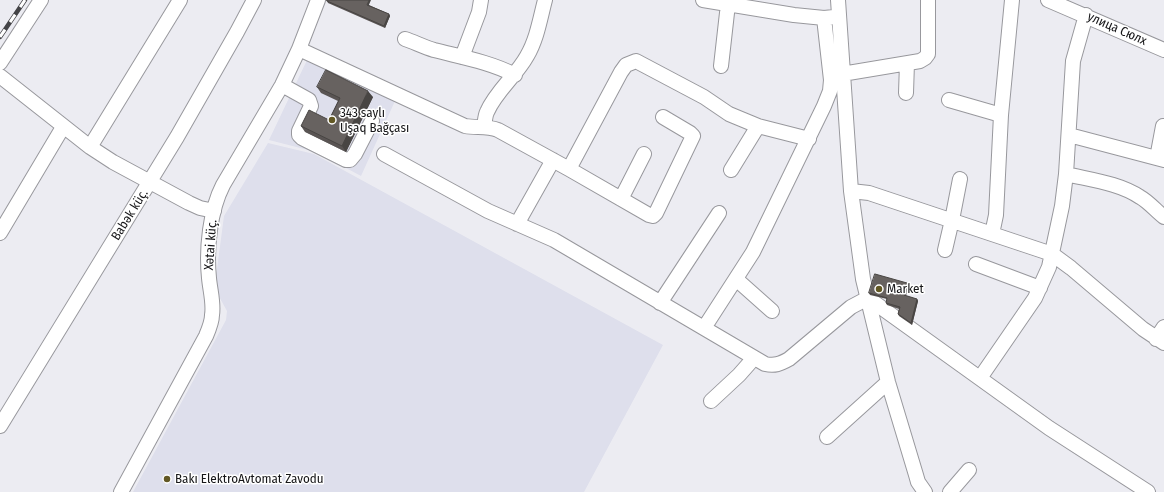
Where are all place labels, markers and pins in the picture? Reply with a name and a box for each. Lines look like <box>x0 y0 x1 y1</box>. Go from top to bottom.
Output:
place label: 343 saylı Uşaq Bağçası <box>340 105 409 136</box>
marker: 343 saylı Uşaq Bağçası <box>327 115 337 125</box>
place label: Market <box>887 281 924 297</box>
marker: Market <box>874 284 884 294</box>
place label: Bakı ElektroAvtomat Zavodu <box>175 471 324 487</box>
marker: Bakı ElektroAvtomat Zavodu <box>162 474 172 484</box>

